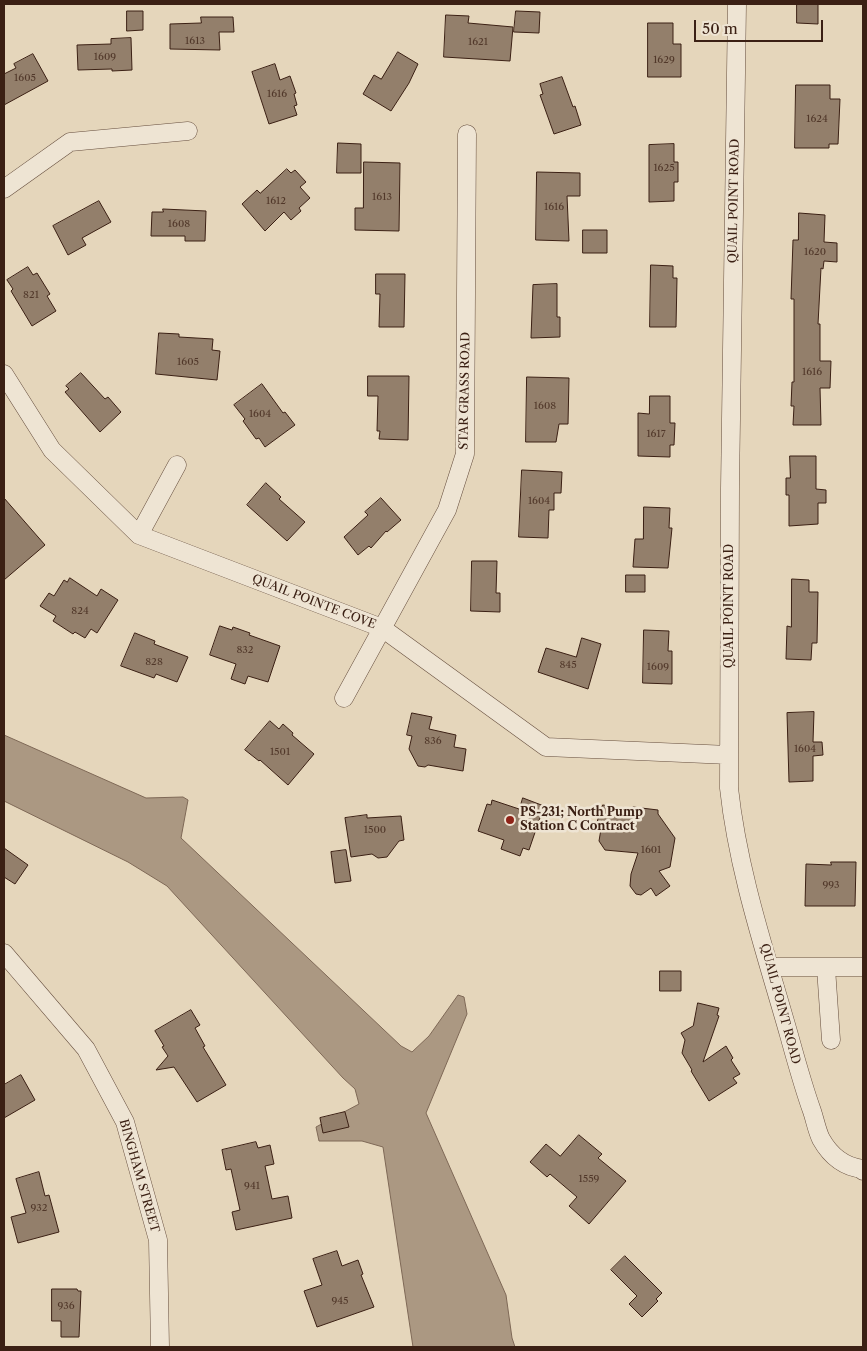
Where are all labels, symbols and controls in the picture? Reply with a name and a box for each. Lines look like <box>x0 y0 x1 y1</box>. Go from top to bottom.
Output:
scale bar <box>697 10 826 42</box>
text: 50 m <box>702 19 738 38</box>
house number: 1613 <box>185 35 205 47</box>
house number: 1621 <box>468 36 488 48</box>
house number: 1609 <box>94 51 116 63</box>
house number: 1629 <box>653 54 675 66</box>
house number: 1605 <box>14 72 36 84</box>
house number: 1616 <box>267 88 287 100</box>
house number: 1624 <box>806 113 828 125</box>
street label: QUAIL POINT ROAD <box>726 139 742 263</box>
house number: 1625 <box>653 162 675 174</box>
house number: 1613 <box>372 191 392 203</box>
house number: 1612 <box>266 195 286 207</box>
house number: 1616 <box>544 201 564 213</box>
house number: 1608 <box>168 218 190 230</box>
house number: 1620 <box>804 246 826 258</box>
house number: 821 <box>23 289 39 301</box>
street label: STAR GRASS ROAD <box>457 332 473 450</box>
house number: 1605 <box>177 356 199 368</box>
house number: 1616 <box>802 366 822 378</box>
house number: 1608 <box>534 400 556 412</box>
house number: 1604 <box>249 408 271 420</box>
house number: 1617 <box>646 428 666 440</box>
house number: 1604 <box>528 495 550 507</box>
street label: QUAIL POINT ROAD <box>723 544 737 668</box>
street label: QUAIL POINTE COVE <box>250 572 378 632</box>
house number: 824 <box>71 605 89 617</box>
house number: 832 <box>236 644 254 656</box>
house number: 828 <box>145 656 163 668</box>
house number: 845 <box>559 659 577 671</box>
house number: 1609 <box>647 661 669 673</box>
house number: 836 <box>424 735 442 747</box>
house number: 1604 <box>794 743 816 755</box>
house number: 1501 <box>270 746 290 758</box>
place label: PS-231; North Pump Station C Contract <box>520 806 643 834</box>
marker: PS-231; North Pump Station C Contract <box>504 814 516 826</box>
house number: 1500 <box>364 824 386 836</box>
house number: 1601 <box>641 844 661 856</box>
house number: 993 <box>822 879 840 891</box>
street label: QUAIL POINT ROAD <box>757 942 803 1066</box>
street label: BINGHAM STREET <box>116 1118 162 1234</box>
house number: 1559 <box>579 1173 599 1185</box>
house number: 941 <box>244 1180 260 1192</box>
house number: 932 <box>30 1202 48 1214</box>
house number: 945 <box>331 1295 349 1307</box>
house number: 936 <box>57 1300 75 1312</box>

